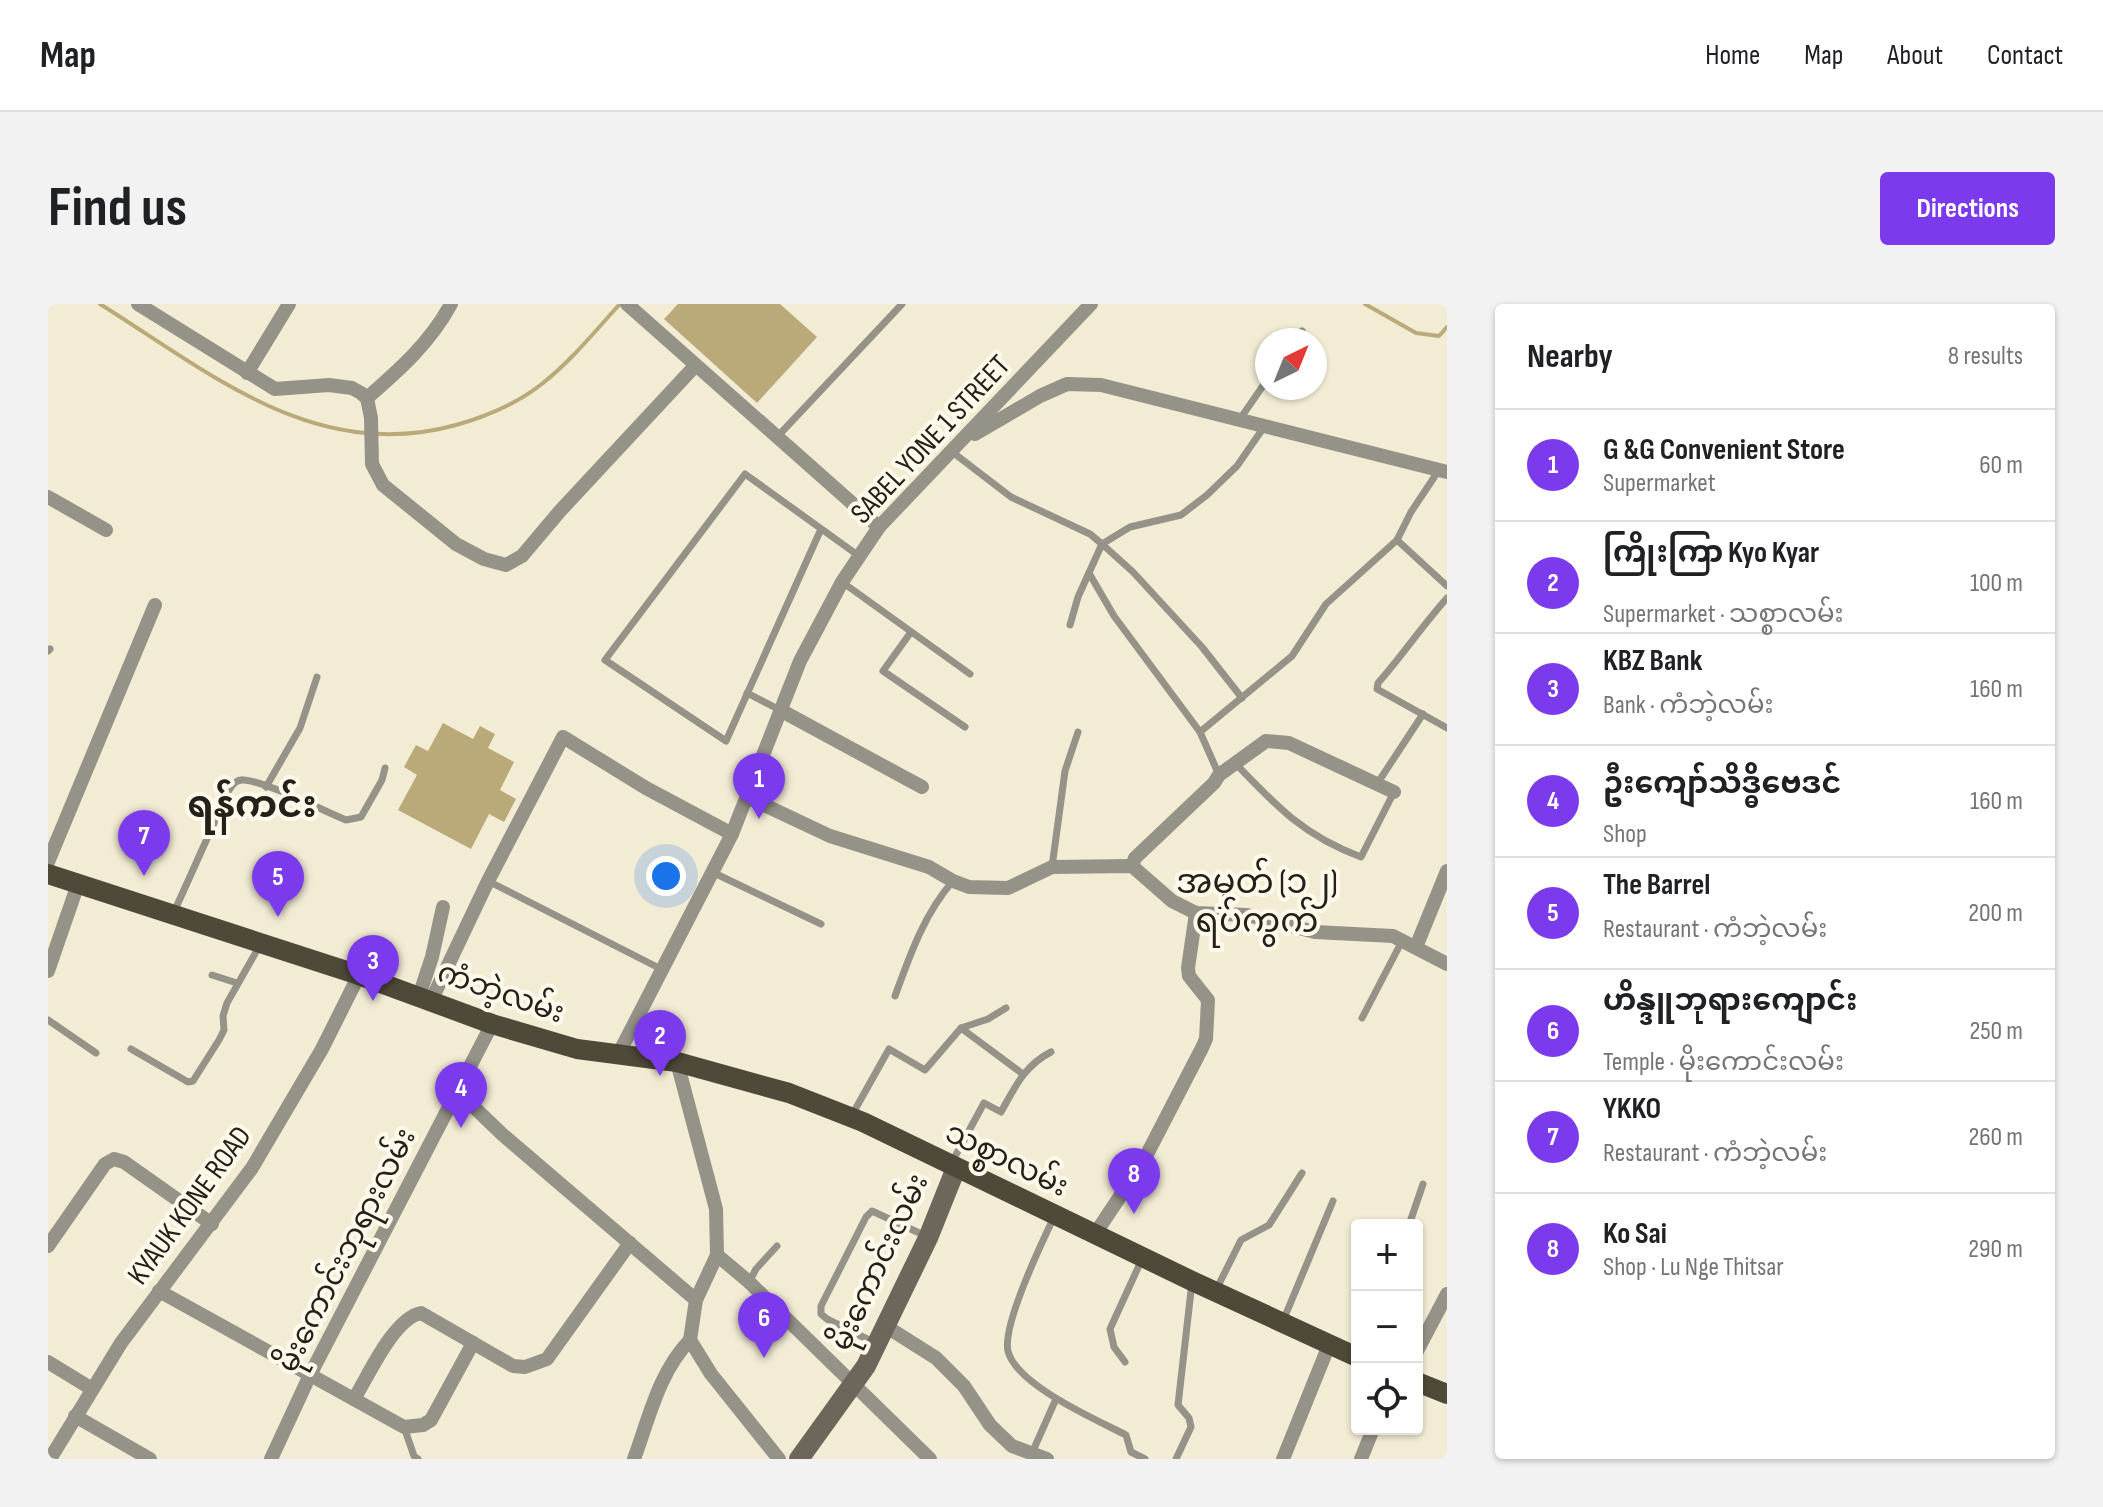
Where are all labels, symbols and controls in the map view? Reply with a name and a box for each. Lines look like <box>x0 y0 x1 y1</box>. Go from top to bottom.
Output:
text: Map <box>40 33 96 78</box>
text: Home <box>1705 39 1760 72</box>
text: Map <box>1804 39 1843 72</box>
text: About <box>1887 39 1943 72</box>
text: Contact <box>1987 39 2063 72</box>
button: Directions <box>1880 172 2055 245</box>
text: Find us <box>48 175 187 242</box>
north arrow <box>1255 328 1327 400</box>
text: Nearby <box>1527 336 1613 377</box>
text: 8 results <box>1948 341 2023 372</box>
street label: SABEL YONE 1 STREET <box>843 348 1018 531</box>
text: G &G Convenient Store <box>1603 432 1845 468</box>
text: 1 <box>1548 450 1558 481</box>
text: 60 m <box>1979 450 2023 481</box>
text: Supermarket <box>1603 468 1716 499</box>
text: ကြိုးကြာ Kyo Kyar <box>1603 535 1819 571</box>
text: 2 <box>1547 568 1559 599</box>
text: 100 m <box>1970 568 2023 599</box>
text: Supermarket · သစ္စာလမ်း <box>1603 599 1844 630</box>
text: KBZ Bank <box>1603 643 1702 679</box>
text: 3 <box>1547 674 1559 705</box>
text: 160 m <box>1970 674 2023 705</box>
text: Bank · ကံဘဲ့လမ်း <box>1603 690 1773 721</box>
pin: 1 <box>733 753 785 819</box>
text: ဦးကျော်သိဒ္ဓိဗေဒင် <box>1603 766 1841 802</box>
district label: ရန်ကင်း <box>187 779 317 835</box>
text: 4 <box>1547 786 1559 817</box>
text: 160 m <box>1970 786 2023 817</box>
pin: 7 <box>118 810 170 876</box>
text: Shop <box>1603 819 1647 850</box>
pin: 5 <box>252 851 304 917</box>
your location <box>646 856 686 896</box>
district label: အမှတ် (၁၂) ရပ်ကွက် <box>1176 857 1338 948</box>
text: The Barrel <box>1603 867 1710 903</box>
text: 5 <box>1547 898 1559 929</box>
text: 200 m <box>1968 898 2023 929</box>
text: Restaurant · ကံဘဲ့လမ်း <box>1603 914 1827 945</box>
pin: 3 <box>347 935 399 1001</box>
street label: ကံဘဲ့လမ်း <box>432 950 571 1032</box>
text: ဟိန္ဒူဘုရားကျောင်း <box>1603 983 1857 1019</box>
pin: 2 <box>634 1010 686 1076</box>
text: 6 <box>1547 1016 1559 1047</box>
text: 250 m <box>1969 1016 2023 1047</box>
text: Temple · မိုးကောင်းလမ်း <box>1603 1047 1844 1078</box>
pin: 4 <box>435 1062 487 1128</box>
text: YKKO <box>1603 1091 1661 1127</box>
street label: သစ္စာလမ်း <box>936 1110 1076 1211</box>
street label: KYAUK KONE ROAD <box>120 1119 259 1292</box>
street label: မိုးကောင်းဘုရားလမ်း <box>265 1120 429 1381</box>
text: 7 <box>1547 1122 1559 1153</box>
text: 260 m <box>1968 1122 2023 1153</box>
text: Restaurant · ကံဘဲ့လမ်း <box>1603 1138 1827 1169</box>
pin: 8 <box>1108 1148 1160 1214</box>
street label: မိုးကောင်းလမ်း <box>819 1166 942 1359</box>
text: Ko Sai <box>1603 1216 1667 1252</box>
map controls <box>1351 1219 1423 1435</box>
button: + <box>1351 1219 1423 1291</box>
text: 8 <box>1547 1234 1559 1265</box>
text: 290 m <box>1968 1234 2023 1265</box>
text: Shop · Lu Nge Thitsar <box>1603 1252 1784 1283</box>
button: − <box>1351 1291 1423 1363</box>
pin: 6 <box>738 1292 790 1358</box>
button: locate <box>1351 1363 1423 1435</box>

